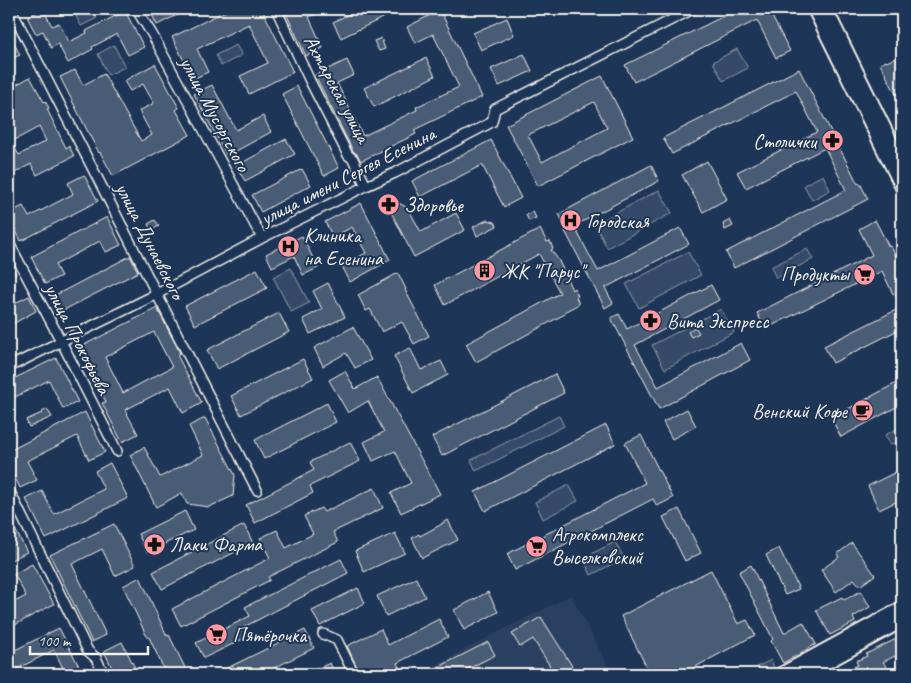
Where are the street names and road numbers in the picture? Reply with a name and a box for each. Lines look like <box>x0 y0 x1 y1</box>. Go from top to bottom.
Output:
street label: Ахтарская улица <box>298 31 377 149</box>
street label: улица Мусоргского <box>174 51 256 177</box>
street label: улица имени Сергея Есенина <box>256 120 441 231</box>
street label: улица Дунаевского <box>109 178 191 305</box>
street label: улица Прокофьева <box>39 278 117 400</box>

